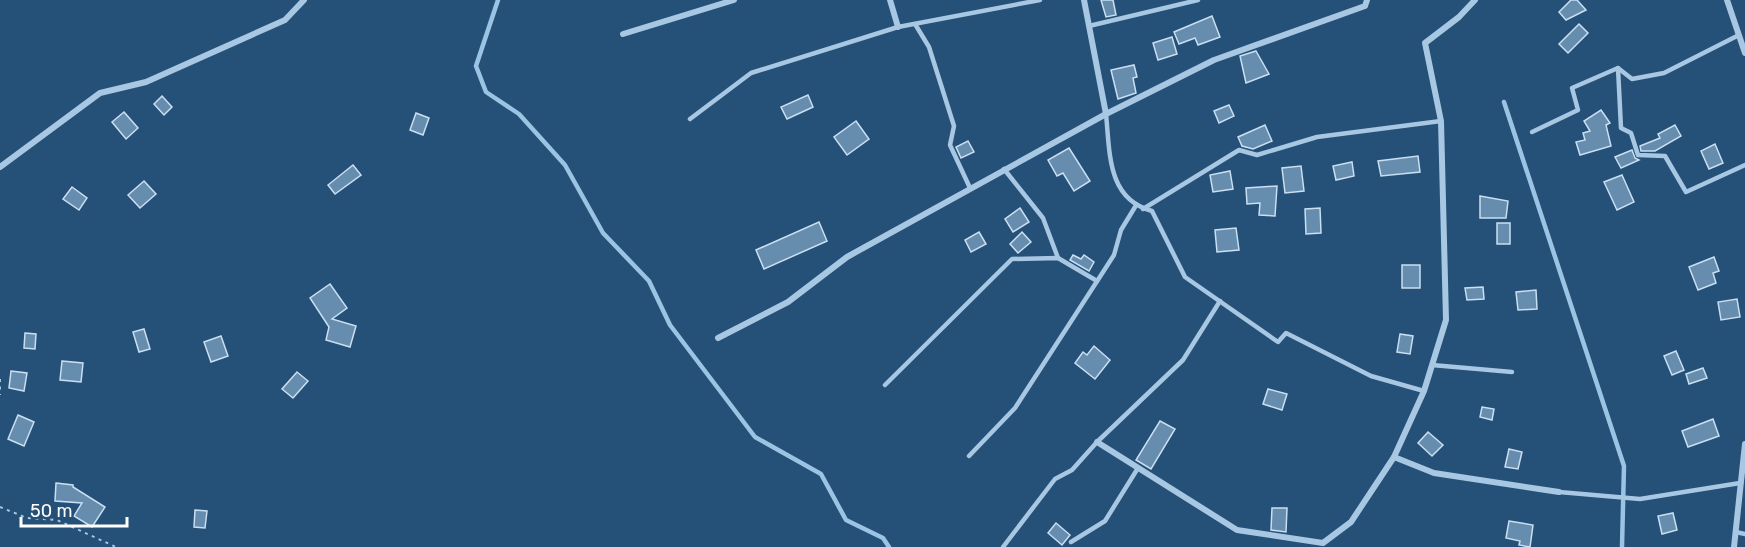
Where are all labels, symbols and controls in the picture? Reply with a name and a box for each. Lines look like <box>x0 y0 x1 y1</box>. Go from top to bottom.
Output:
scale bar <box>21 490 128 528</box>
text: 50 m <box>30 500 73 522</box>

